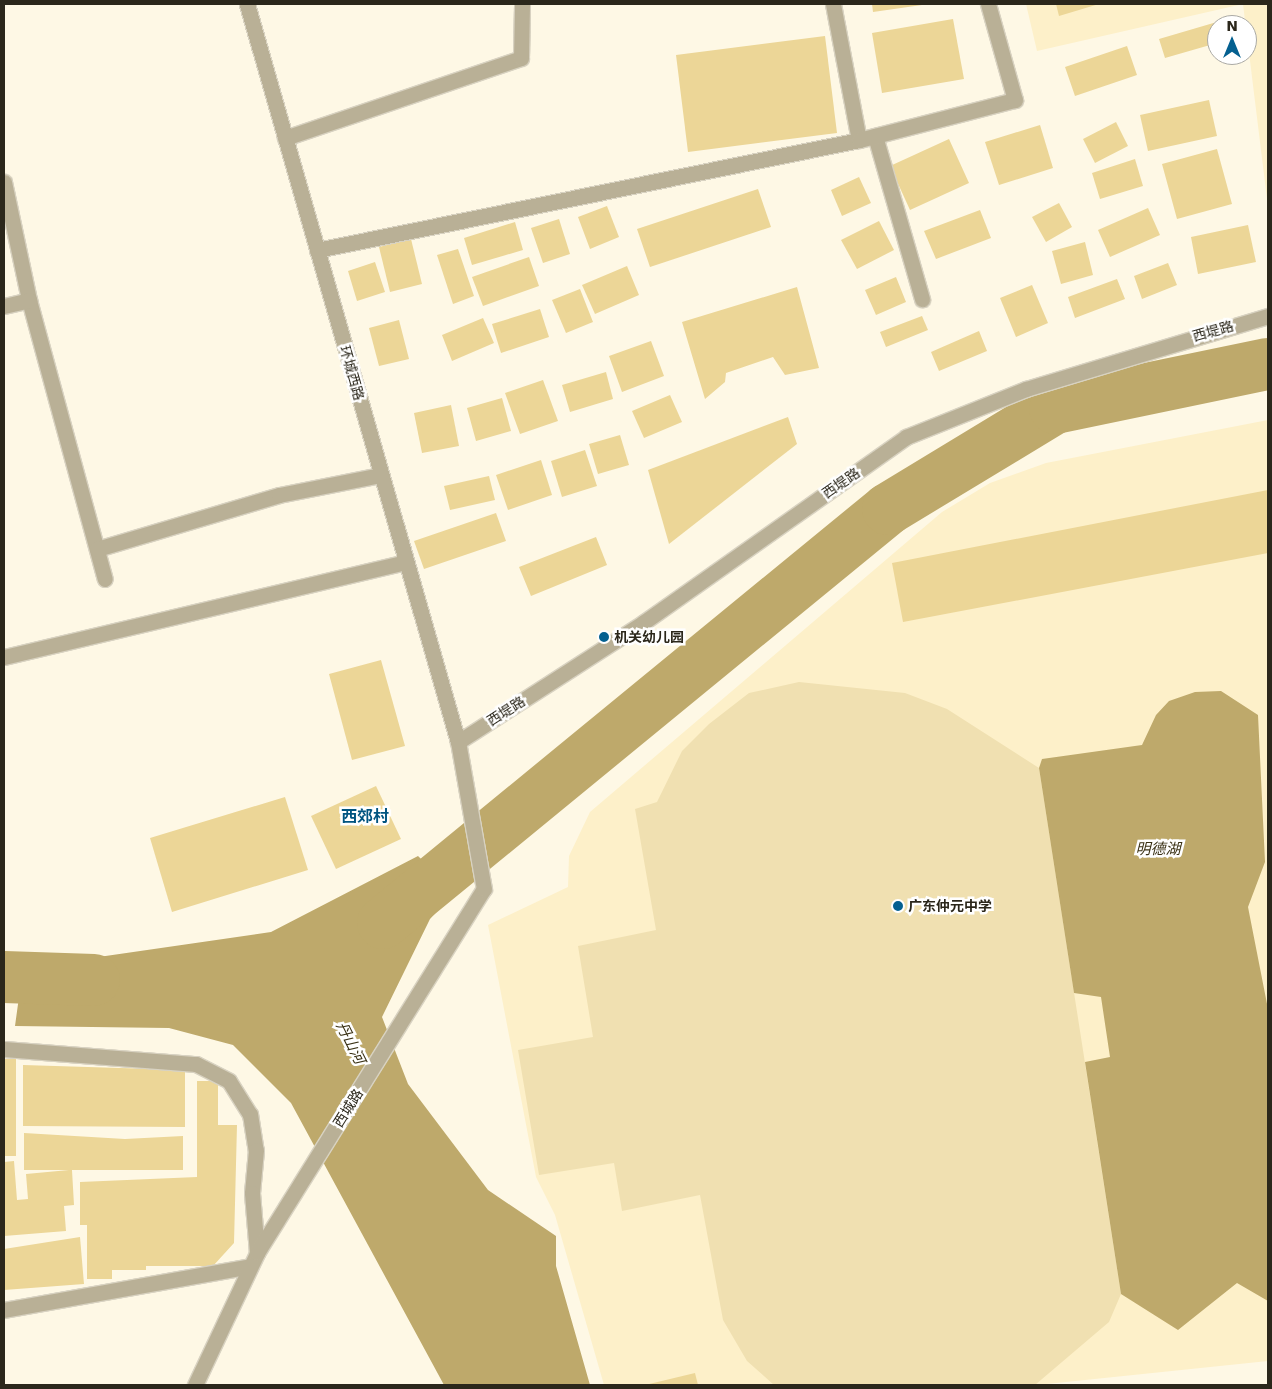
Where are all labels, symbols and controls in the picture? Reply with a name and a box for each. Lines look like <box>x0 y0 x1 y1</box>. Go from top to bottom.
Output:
north arrow <box>1207 15 1257 65</box>
text: N <box>1226 18 1238 34</box>
street label: 西堤路 <box>1190 317 1236 345</box>
street label: 环城西路 <box>336 344 368 402</box>
street label: 西堤路 <box>819 464 863 502</box>
place label: 机关幼儿园 <box>614 629 684 645</box>
marker: 机关幼儿园 <box>598 631 610 643</box>
street label: 西堤路 <box>484 693 528 729</box>
district label: 西郊村 <box>341 807 389 827</box>
water label: 明德湖 <box>1136 841 1180 859</box>
place label: 广东仲元中学 <box>908 898 992 914</box>
marker: 广东仲元中学 <box>892 900 904 912</box>
water label: 丹山河 <box>332 1019 368 1067</box>
street label: 西城路 <box>330 1086 366 1130</box>

